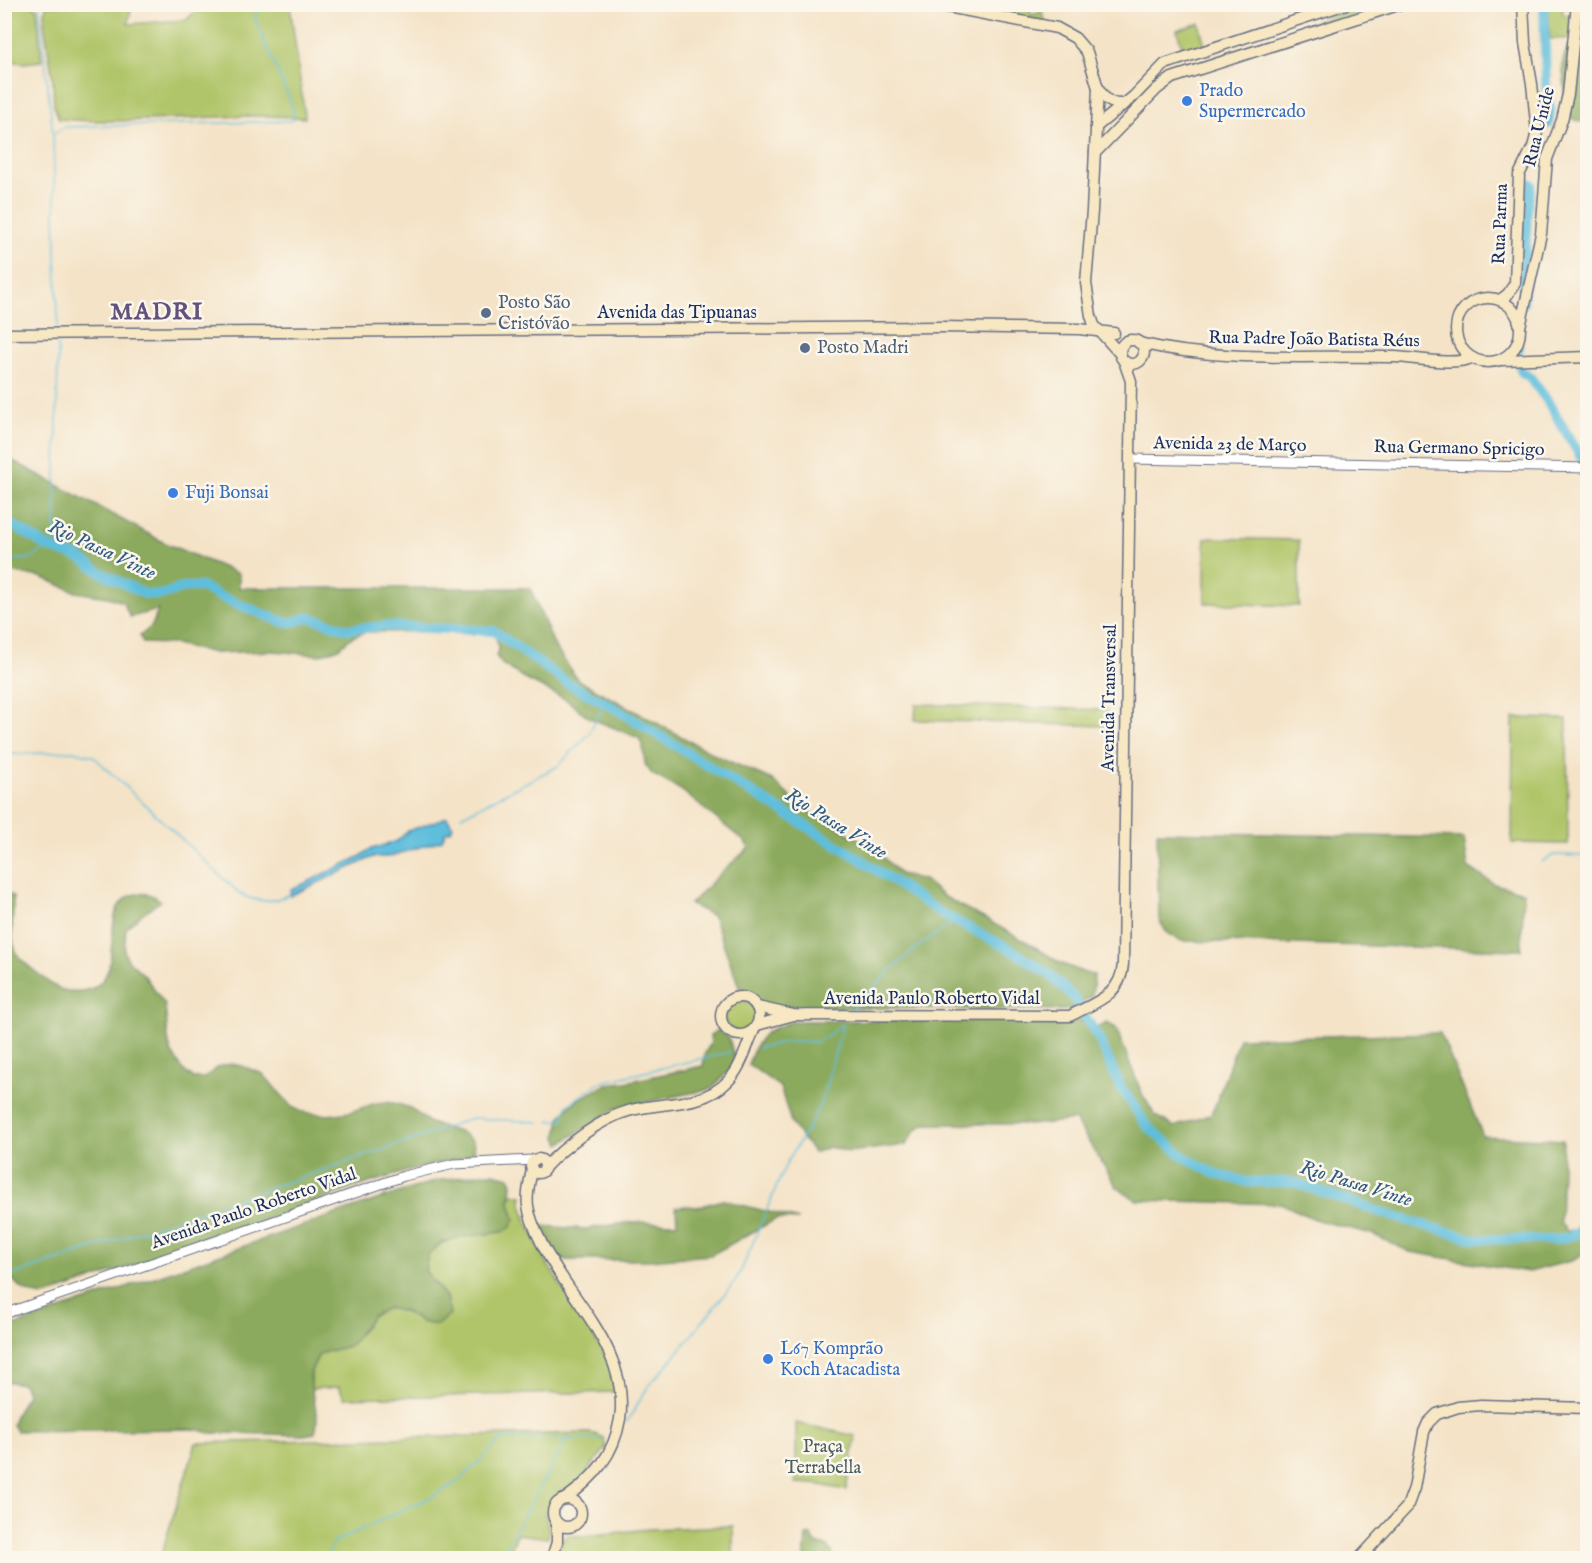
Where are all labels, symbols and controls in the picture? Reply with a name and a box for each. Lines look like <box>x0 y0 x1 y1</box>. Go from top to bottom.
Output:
place label: Prado Supermercado <box>1199 80 1306 124</box>
street label: Rua Unide <box>1519 85 1561 169</box>
marker: Prado Supermercado <box>1180 94 1194 108</box>
street label: Rua Parma <box>1488 183 1514 265</box>
place label: Posto São Cristóvão <box>498 292 571 336</box>
district label: MADRI <box>110 297 204 328</box>
street label: Avenida das Tipuanas <box>596 302 757 325</box>
marker: Posto São Cristóvão <box>479 306 493 320</box>
street label: Rua Padre João Batista Réus <box>1208 327 1420 353</box>
place label: Posto Madri <box>817 337 909 360</box>
marker: Posto Madri <box>798 341 812 355</box>
street label: Avenida 23 de Março <box>1152 432 1307 458</box>
street label: Rua Germano Spricigo <box>1373 436 1545 462</box>
place label: Fuji Bonsai <box>185 482 269 505</box>
marker: Fuji Bonsai <box>166 486 180 500</box>
water label: Rio Passa Vinte <box>44 514 160 586</box>
street label: Avenida Transversal <box>1097 624 1123 773</box>
water label: Rio Passa Vinte <box>780 783 892 865</box>
street label: Avenida Paulo Roberto Vidal <box>823 988 1040 1011</box>
water label: Rio Passa Vinte <box>1297 1155 1415 1213</box>
street label: Avenida Paulo Roberto Vidal <box>147 1163 360 1255</box>
place label: L67 Komprão Koch Atacadista <box>780 1338 900 1382</box>
marker: L67 Komprão Koch Atacadista <box>761 1352 775 1366</box>
park label: Praça Terrabella <box>785 1436 861 1480</box>

